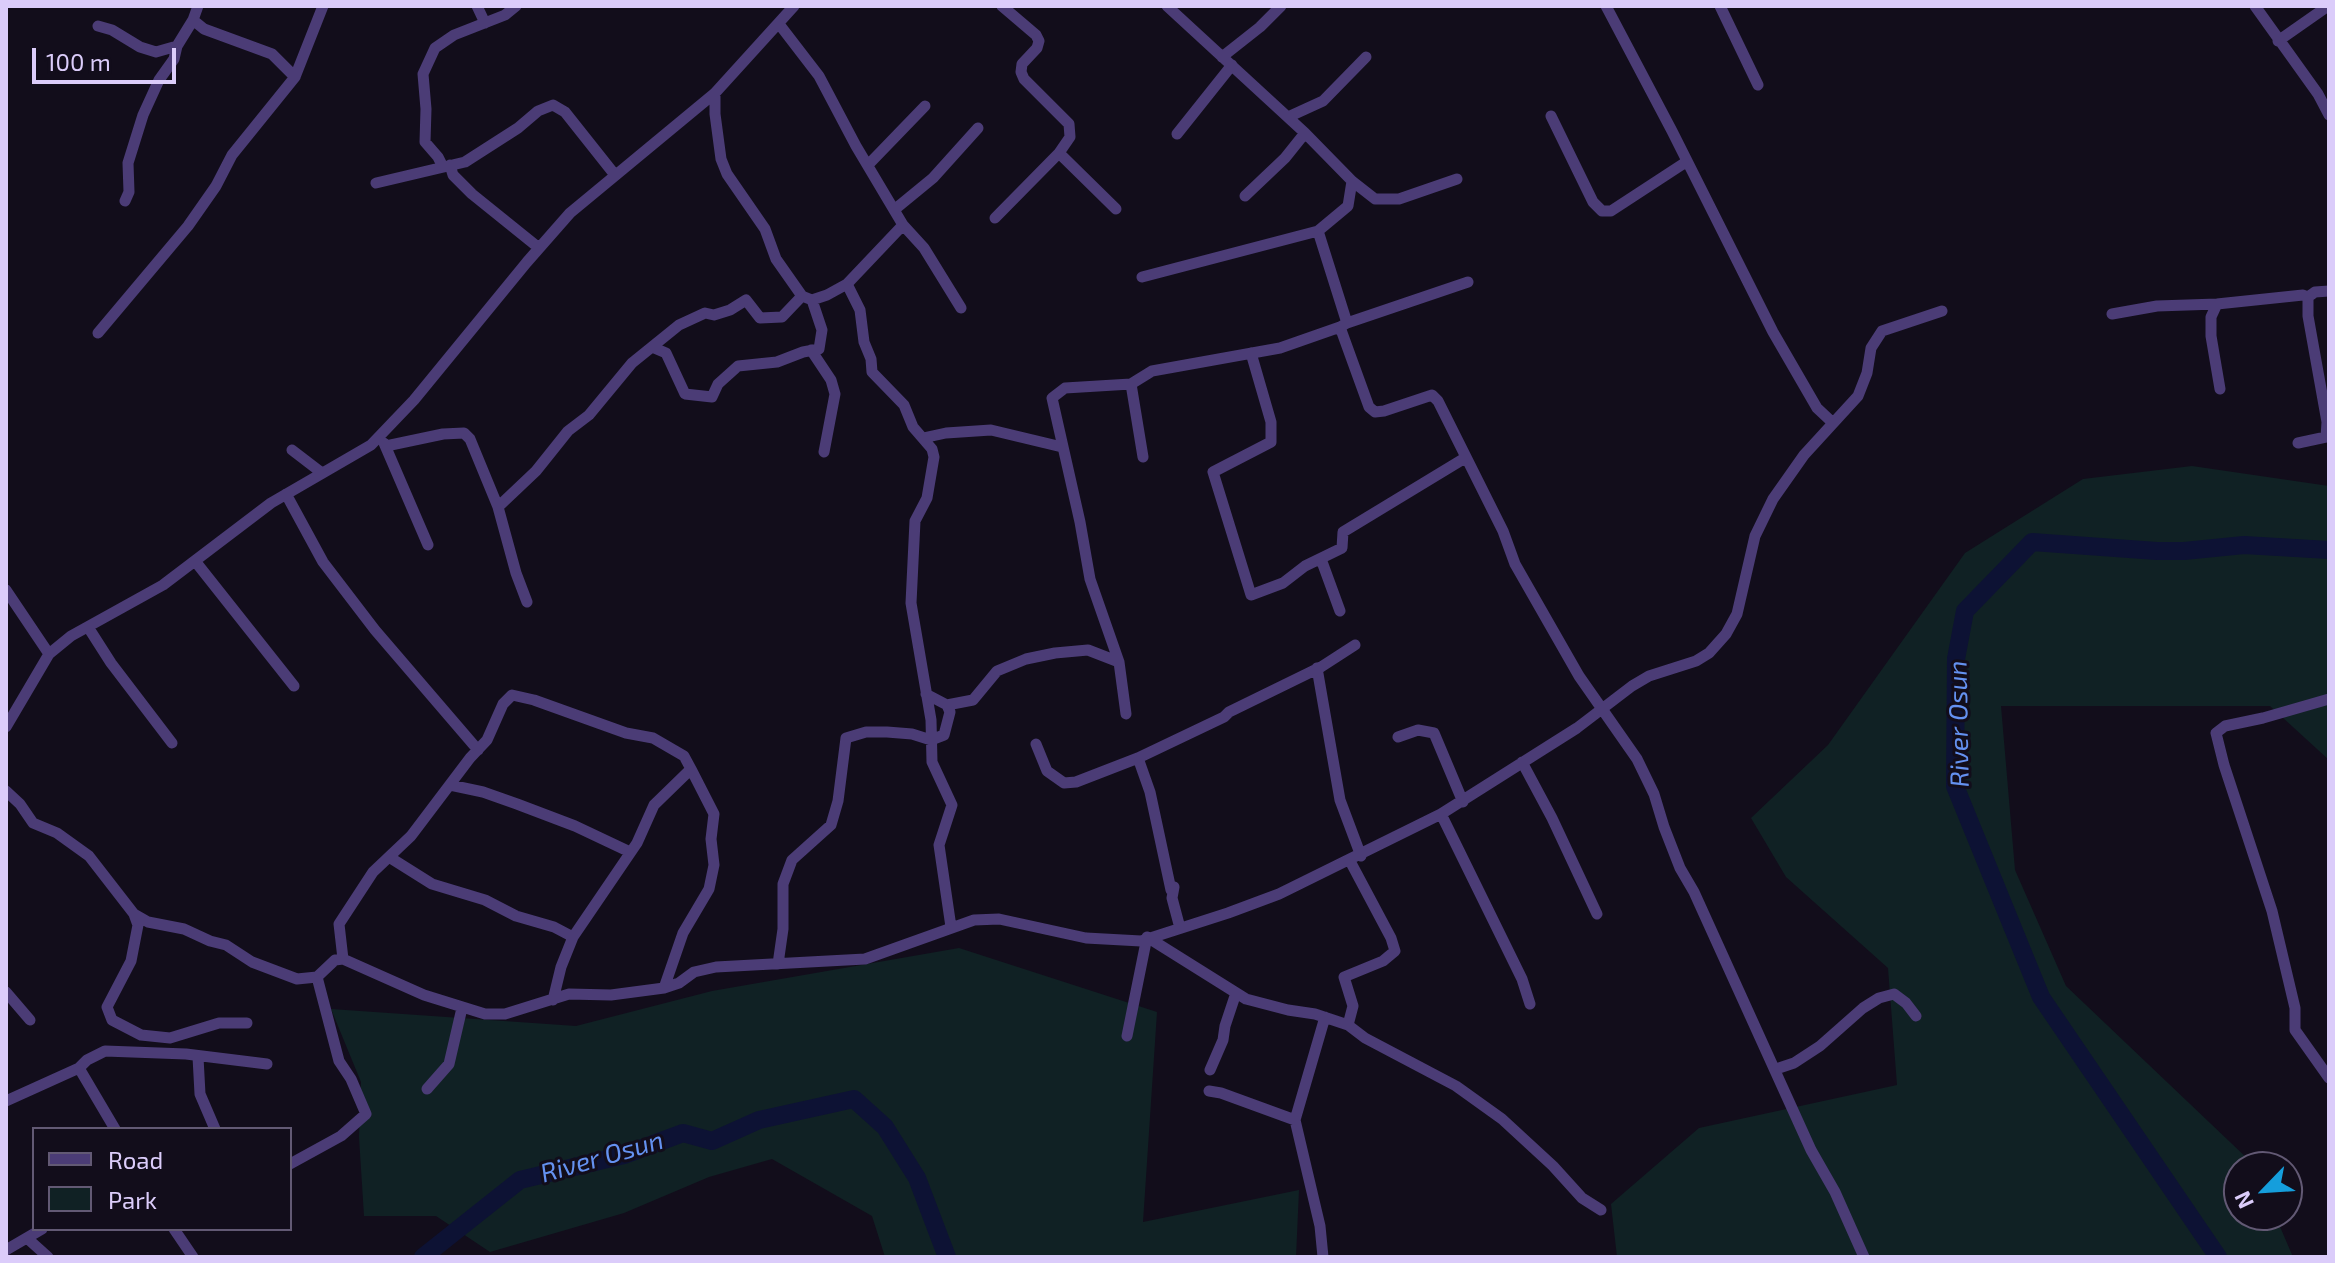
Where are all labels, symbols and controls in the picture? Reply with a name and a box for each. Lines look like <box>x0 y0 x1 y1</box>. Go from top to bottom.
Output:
scale bar <box>36 32 180 82</box>
text: 100 m <box>46 47 111 76</box>
water label: River Osun <box>1942 660 1976 788</box>
water label: River Osun <box>537 1125 667 1189</box>
legend <box>32 1127 292 1231</box>
text: Road <box>108 1145 163 1174</box>
north arrow <box>2223 1151 2303 1231</box>
text: Park <box>108 1185 157 1214</box>
text: N <box>2228 1188 2258 1213</box>

